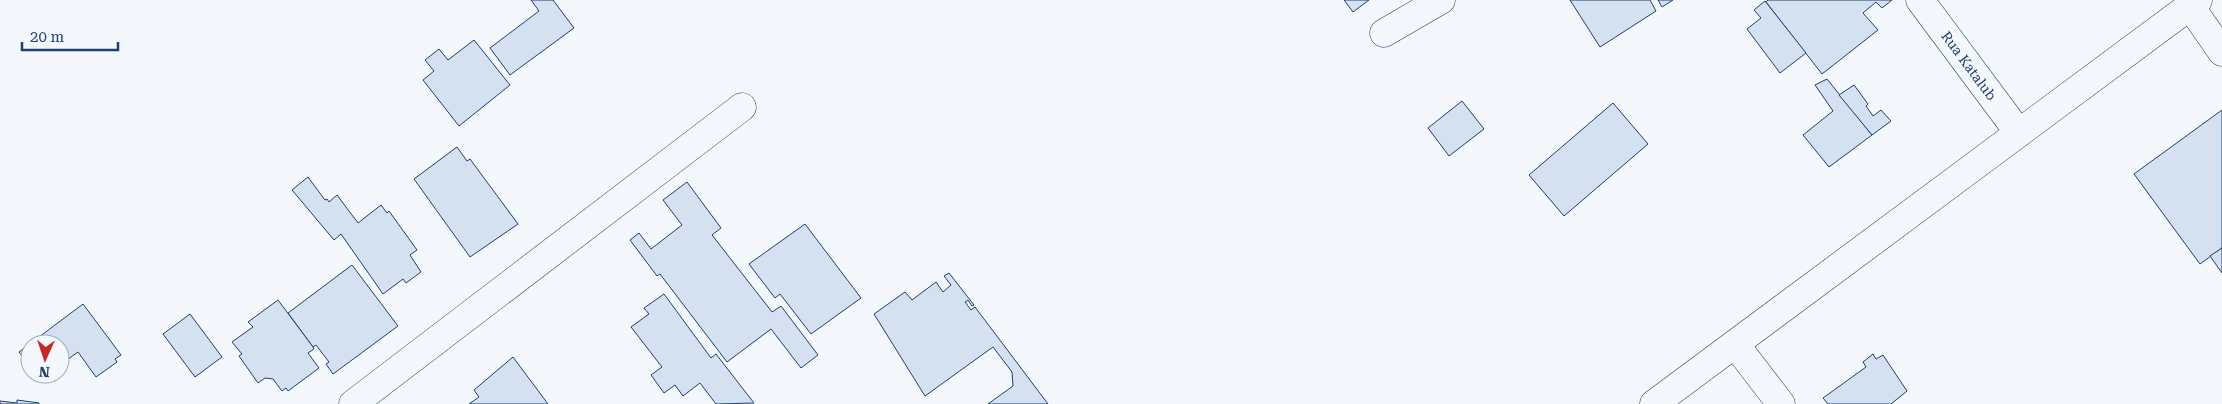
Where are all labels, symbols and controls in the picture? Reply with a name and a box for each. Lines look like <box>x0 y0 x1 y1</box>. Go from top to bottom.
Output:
scale bar <box>22 20 119 52</box>
text: 20 m <box>30 28 65 46</box>
street label: Rua Katalub <box>1938 28 2000 103</box>
north arrow <box>20 334 70 384</box>
text: N <box>38 364 50 380</box>

